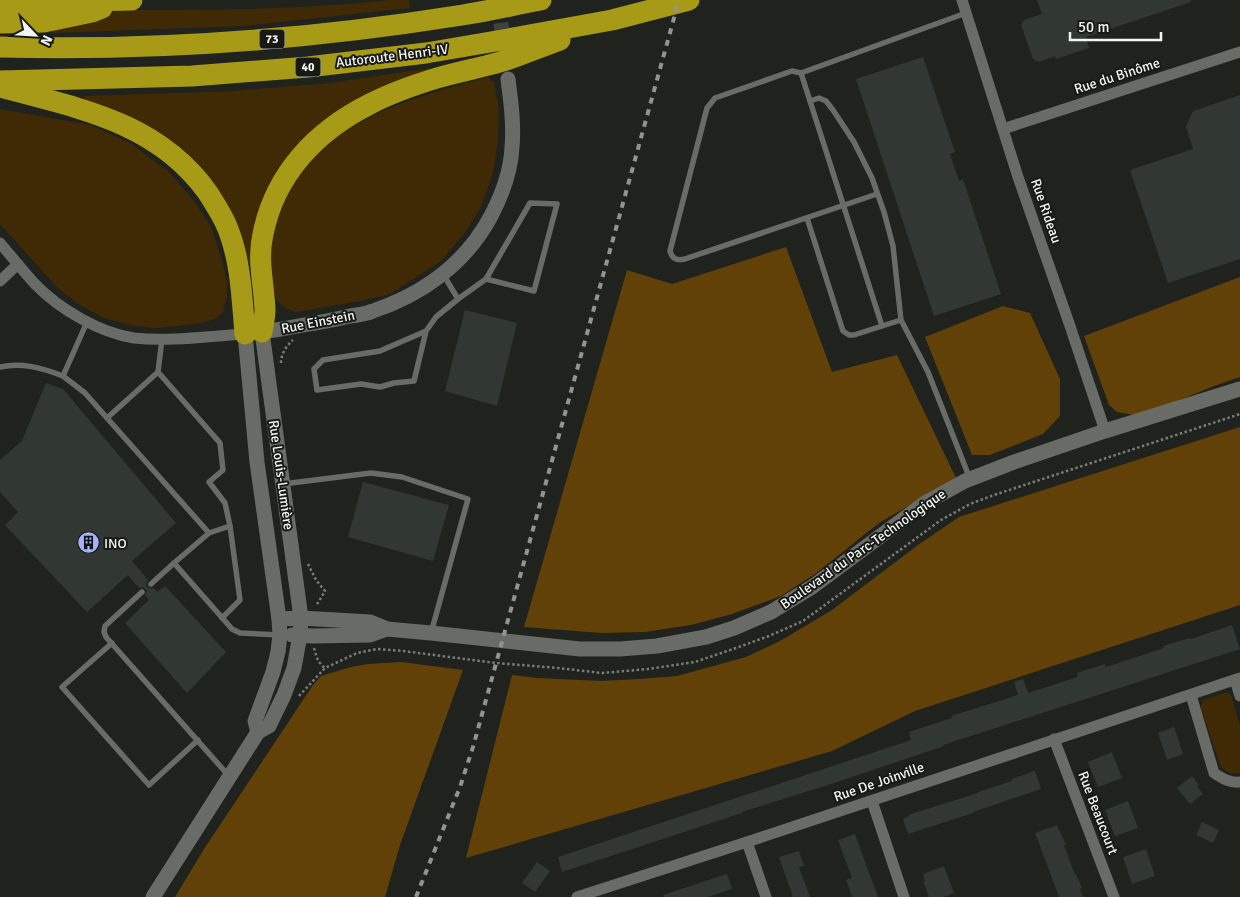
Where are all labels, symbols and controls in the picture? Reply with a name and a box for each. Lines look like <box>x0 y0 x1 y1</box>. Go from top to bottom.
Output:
north arrow <box>10 10 60 60</box>
scale bar <box>1070 10 1161 42</box>
text: 50 m <box>1078 18 1109 36</box>
road number: 73 <box>260 30 284 48</box>
text: N <box>37 32 56 48</box>
street label: Autoroute Henri-IV <box>335 41 449 71</box>
street label: Rue du Binôme <box>1072 54 1162 98</box>
road number: 40 <box>296 58 320 76</box>
street label: Rue Rideau <box>1027 176 1065 246</box>
street label: Rue Einstein <box>280 307 356 337</box>
street label: Rue Louis-Lumière <box>265 419 297 531</box>
street label: Boulevard du Parc-Technologique <box>777 485 949 613</box>
building icon: INO <box>76 531 100 555</box>
place label: INO <box>104 535 127 552</box>
street label: Rue De Joinville <box>831 759 927 805</box>
street label: Rue Beaucourt <box>1074 769 1122 857</box>

